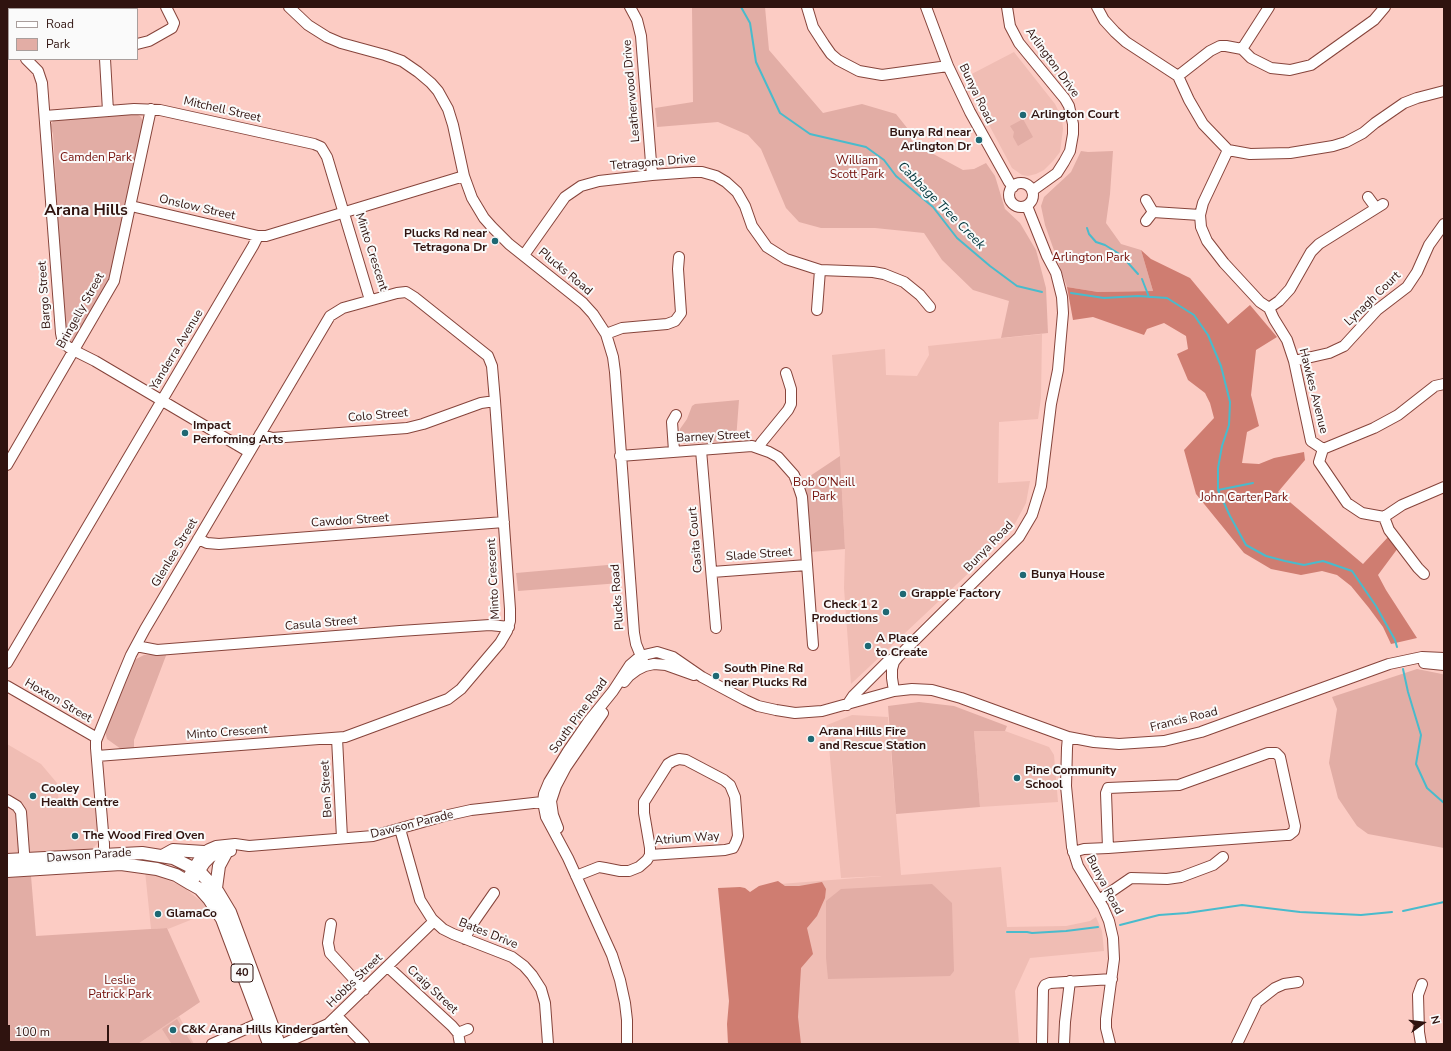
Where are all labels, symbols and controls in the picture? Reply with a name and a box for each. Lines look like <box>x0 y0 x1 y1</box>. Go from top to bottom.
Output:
legend <box>8 8 138 60</box>
text: Road <box>46 16 74 32</box>
street label: Arlington Drive <box>1022 25 1082 101</box>
text: Park <box>46 36 70 52</box>
street label: Leatherwood Drive <box>620 39 644 143</box>
street label: Bunya Road <box>955 62 997 126</box>
street label: Mitchell Street <box>182 94 262 126</box>
place label: Arlington Court <box>1031 108 1119 122</box>
marker: Arlington Court <box>1018 110 1028 120</box>
place label: Bunya Rd near Arlington Dr <box>890 126 971 154</box>
marker: Bunya Rd near Arlington Dr <box>974 135 984 145</box>
park label: Camden Park <box>60 151 132 165</box>
street label: Tetragona Drive <box>610 152 696 174</box>
park label: William Scott Park <box>830 154 884 182</box>
water label: Cabbage Tree Creek <box>894 159 988 253</box>
street label: Onslow Street <box>157 192 237 224</box>
district label: Arana Hills <box>44 201 128 221</box>
street label: Minto Crescent <box>352 211 390 293</box>
place label: Plucks Rd near Tetragona Dr <box>404 227 487 255</box>
marker: Plucks Rd near Tetragona Dr <box>490 236 500 246</box>
street label: Plucks Road <box>535 245 595 299</box>
park label: Arlington Park <box>1052 251 1130 265</box>
street label: Bargo Street <box>35 260 55 330</box>
street label: Lynagh Court <box>1342 269 1404 329</box>
street label: Bringelly Street <box>54 271 108 351</box>
street label: Yanderra Avenue <box>147 307 207 393</box>
street label: Hawkes Avenue <box>1295 347 1331 435</box>
street label: Colo Street <box>347 406 409 426</box>
place label: Impact Performing Arts <box>193 419 283 447</box>
marker: Impact Performing Arts <box>180 428 190 438</box>
street label: Barney Street <box>676 428 750 446</box>
park label: Bob O'Neill Park <box>793 476 855 504</box>
park label: John Carter Park <box>1200 491 1288 505</box>
street label: Casita Court <box>686 506 706 574</box>
street label: Cawdor Street <box>311 511 389 531</box>
street label: Glenlee Street <box>149 516 201 590</box>
street label: Bunya Road <box>961 519 1017 575</box>
street label: Minto Crescent <box>485 538 503 620</box>
street label: Slade Street <box>725 545 793 565</box>
street label: Plucks Road <box>609 564 627 630</box>
place label: Bunya House <box>1031 568 1105 582</box>
marker: Bunya House <box>1018 570 1028 580</box>
place label: Grapple Factory <box>911 587 1001 601</box>
marker: Grapple Factory <box>898 589 908 599</box>
place label: Check 1 2 Productions <box>811 598 878 626</box>
marker: Check 1 2 Productions <box>881 607 891 617</box>
street label: Casula Street <box>284 614 358 634</box>
place label: A Place to Create <box>876 632 928 660</box>
marker: A Place to Create <box>863 641 873 651</box>
place label: South Pine Rd near Plucks Rd <box>724 662 807 690</box>
marker: South Pine Rd near Plucks Rd <box>711 671 721 681</box>
street label: Hoxton Street <box>22 676 94 726</box>
street label: South Pine Road <box>547 676 611 756</box>
street label: Francis Road <box>1149 705 1219 735</box>
street label: Minto Crescent <box>186 723 268 743</box>
place label: Arana Hills Fire and Rescue Station <box>819 725 926 753</box>
marker: Arana Hills Fire and Rescue Station <box>806 734 816 744</box>
street label: Ben Street <box>318 760 336 818</box>
place label: Pine Community School <box>1025 764 1116 792</box>
marker: Pine Community School <box>1012 773 1022 783</box>
place label: Cooley Health Centre <box>41 782 119 810</box>
marker: Cooley Health Centre <box>28 791 38 801</box>
street label: Dawson Parade <box>369 808 455 842</box>
place label: The Wood Fired Oven <box>83 829 205 843</box>
street label: Atrium Way <box>654 830 720 848</box>
marker: The Wood Fired Oven <box>70 831 80 841</box>
street label: Dawson Parade <box>46 846 132 866</box>
street label: Bunya Road <box>1082 853 1126 917</box>
place label: GlamaCo <box>166 907 217 921</box>
marker: GlamaCo <box>153 909 163 919</box>
street label: Bates Drive <box>456 916 520 952</box>
street label: Hobbs Street <box>324 951 386 1011</box>
street label: Craig Street <box>404 963 460 1017</box>
road number: 40 <box>231 964 253 982</box>
park label: Leslie Patrick Park <box>88 974 152 1002</box>
north arrow <box>1403 1003 1443 1043</box>
text: N <box>1427 1014 1443 1026</box>
scale bar <box>10 1017 111 1043</box>
place label: C&K Arana Hills Kindergarten <box>181 1023 348 1037</box>
text: 100 m <box>15 1024 50 1040</box>
marker: C&K Arana Hills Kindergarten <box>168 1025 178 1035</box>

